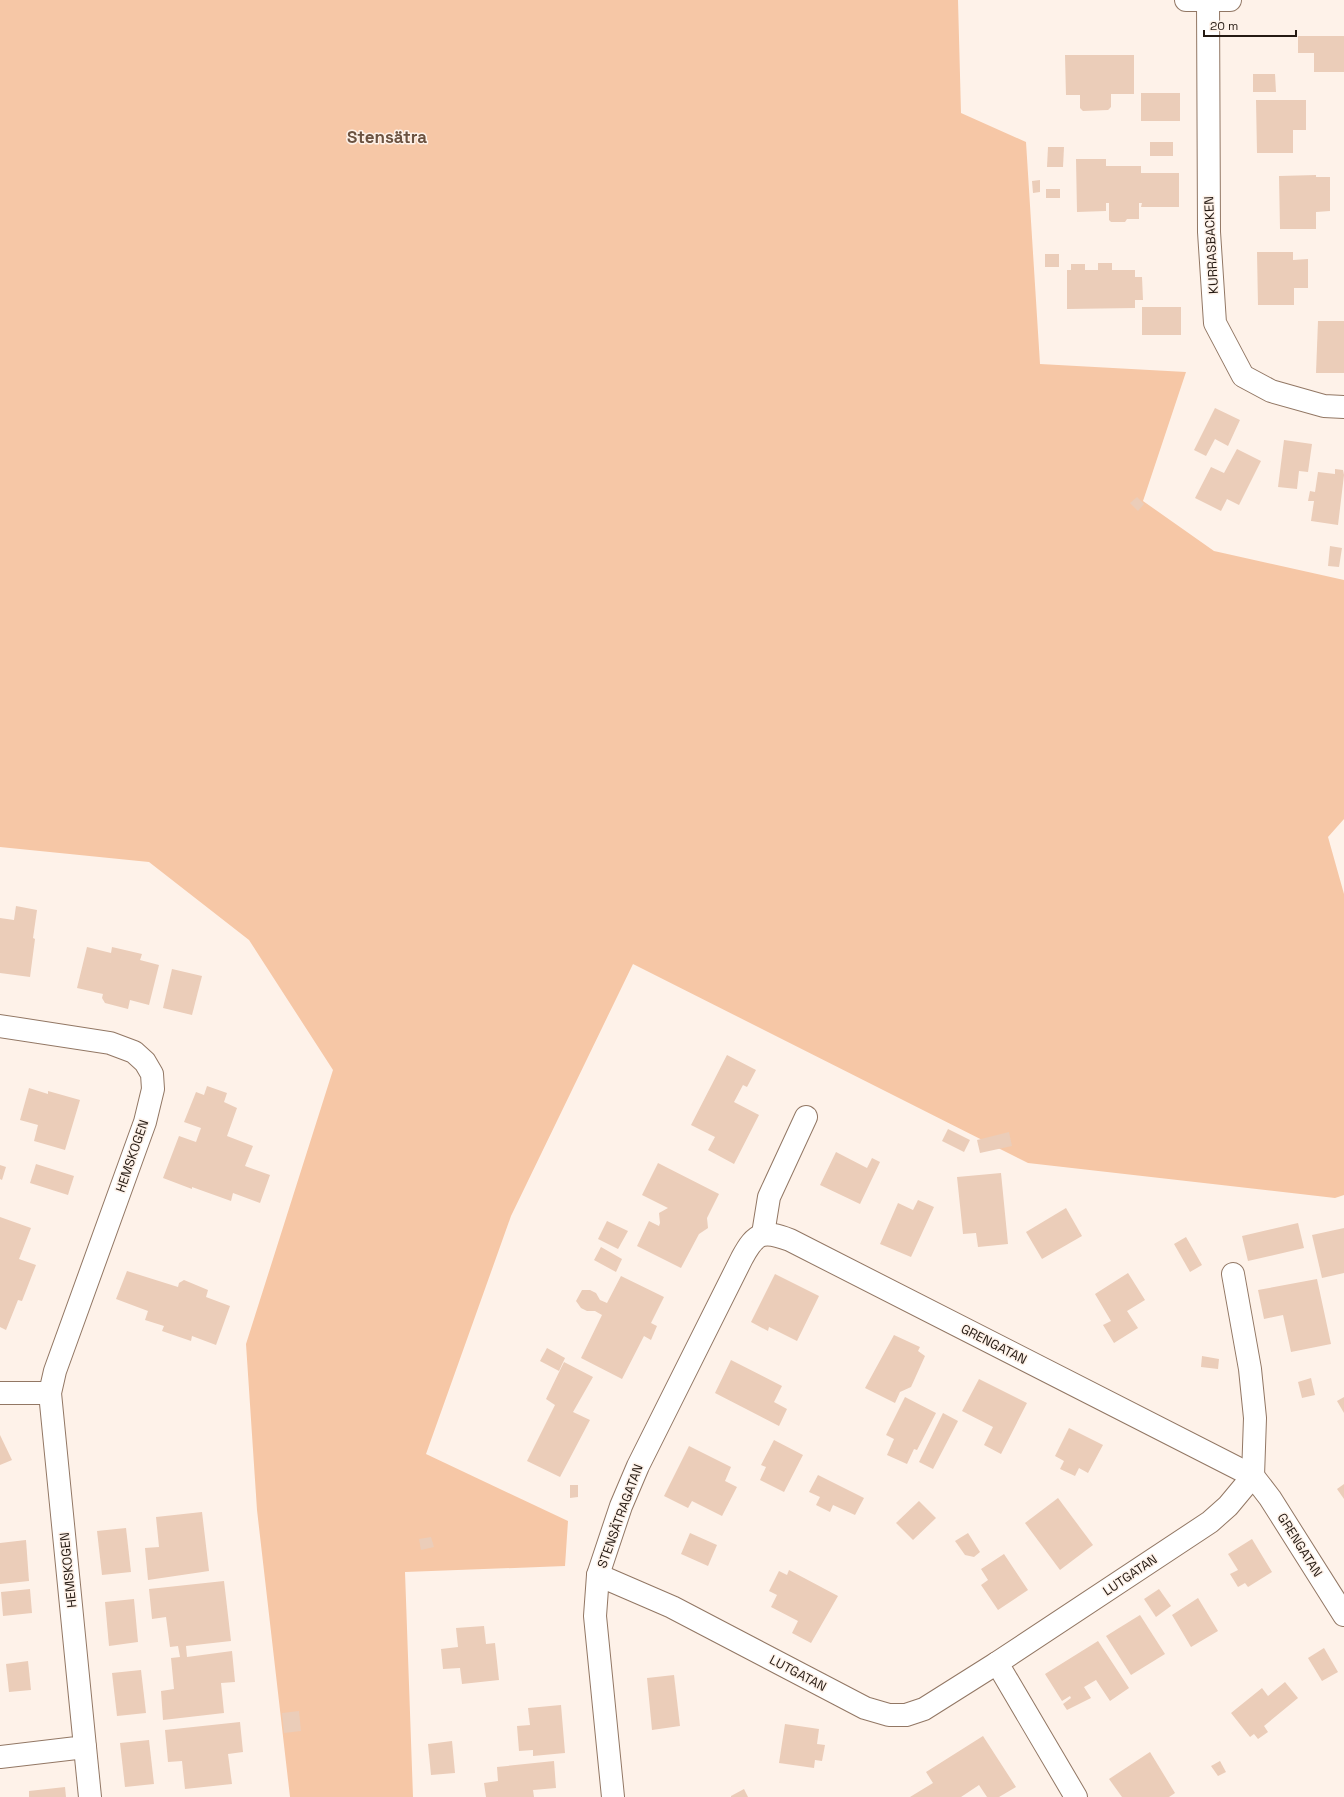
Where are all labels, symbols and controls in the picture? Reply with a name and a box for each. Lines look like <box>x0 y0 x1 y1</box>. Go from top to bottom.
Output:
scale bar <box>1204 12 1296 38</box>
text: 20 m <box>1210 18 1238 34</box>
district label: Stensätra <box>347 126 427 148</box>
street label: KURRASBACKEN <box>1200 196 1222 294</box>
street label: HEMSKOGEN <box>112 1117 152 1195</box>
street label: GRENGATAN <box>958 1320 1030 1368</box>
street label: STENSÄTRAGATAN <box>593 1462 647 1570</box>
street label: GRENGATAN <box>1274 1510 1326 1580</box>
street label: HEMSKOGEN <box>56 1531 80 1609</box>
street label: LUTGATAN <box>1100 1551 1160 1599</box>
street label: LUTGATAN <box>767 1651 829 1695</box>

